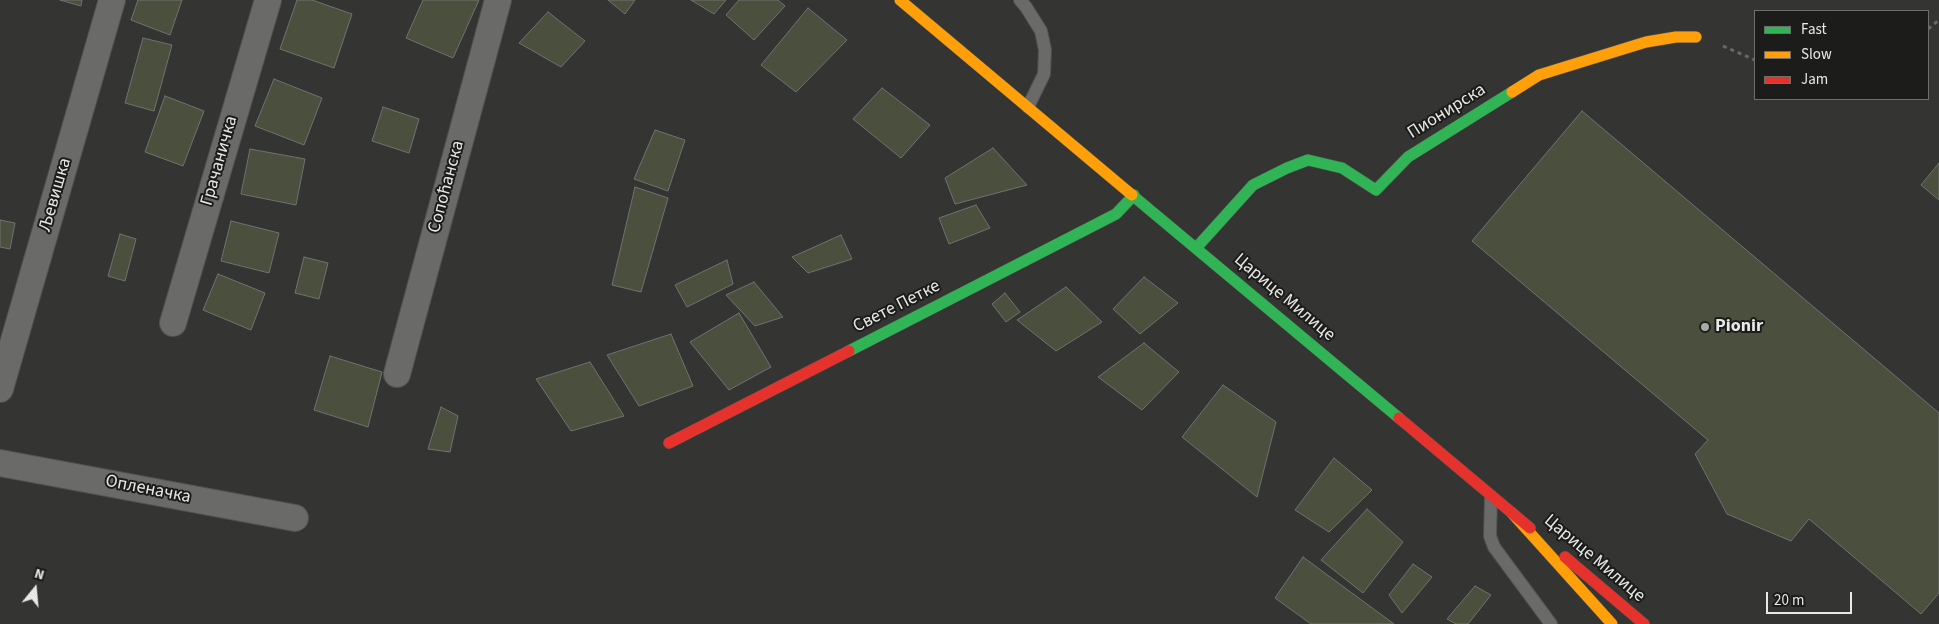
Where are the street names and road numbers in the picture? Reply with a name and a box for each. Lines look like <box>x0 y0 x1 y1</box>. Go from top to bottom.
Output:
street label: Пионирска <box>1404 80 1490 144</box>
street label: Грачаничка <box>197 114 243 208</box>
street label: Сопоћанска <box>424 138 470 236</box>
street label: Љевишка <box>35 156 77 234</box>
street label: Царице Милице <box>1229 249 1339 347</box>
street label: Свете Петке <box>850 276 944 338</box>
street label: Опленачка <box>103 471 193 509</box>
street label: Царице Милице <box>1539 510 1649 608</box>

